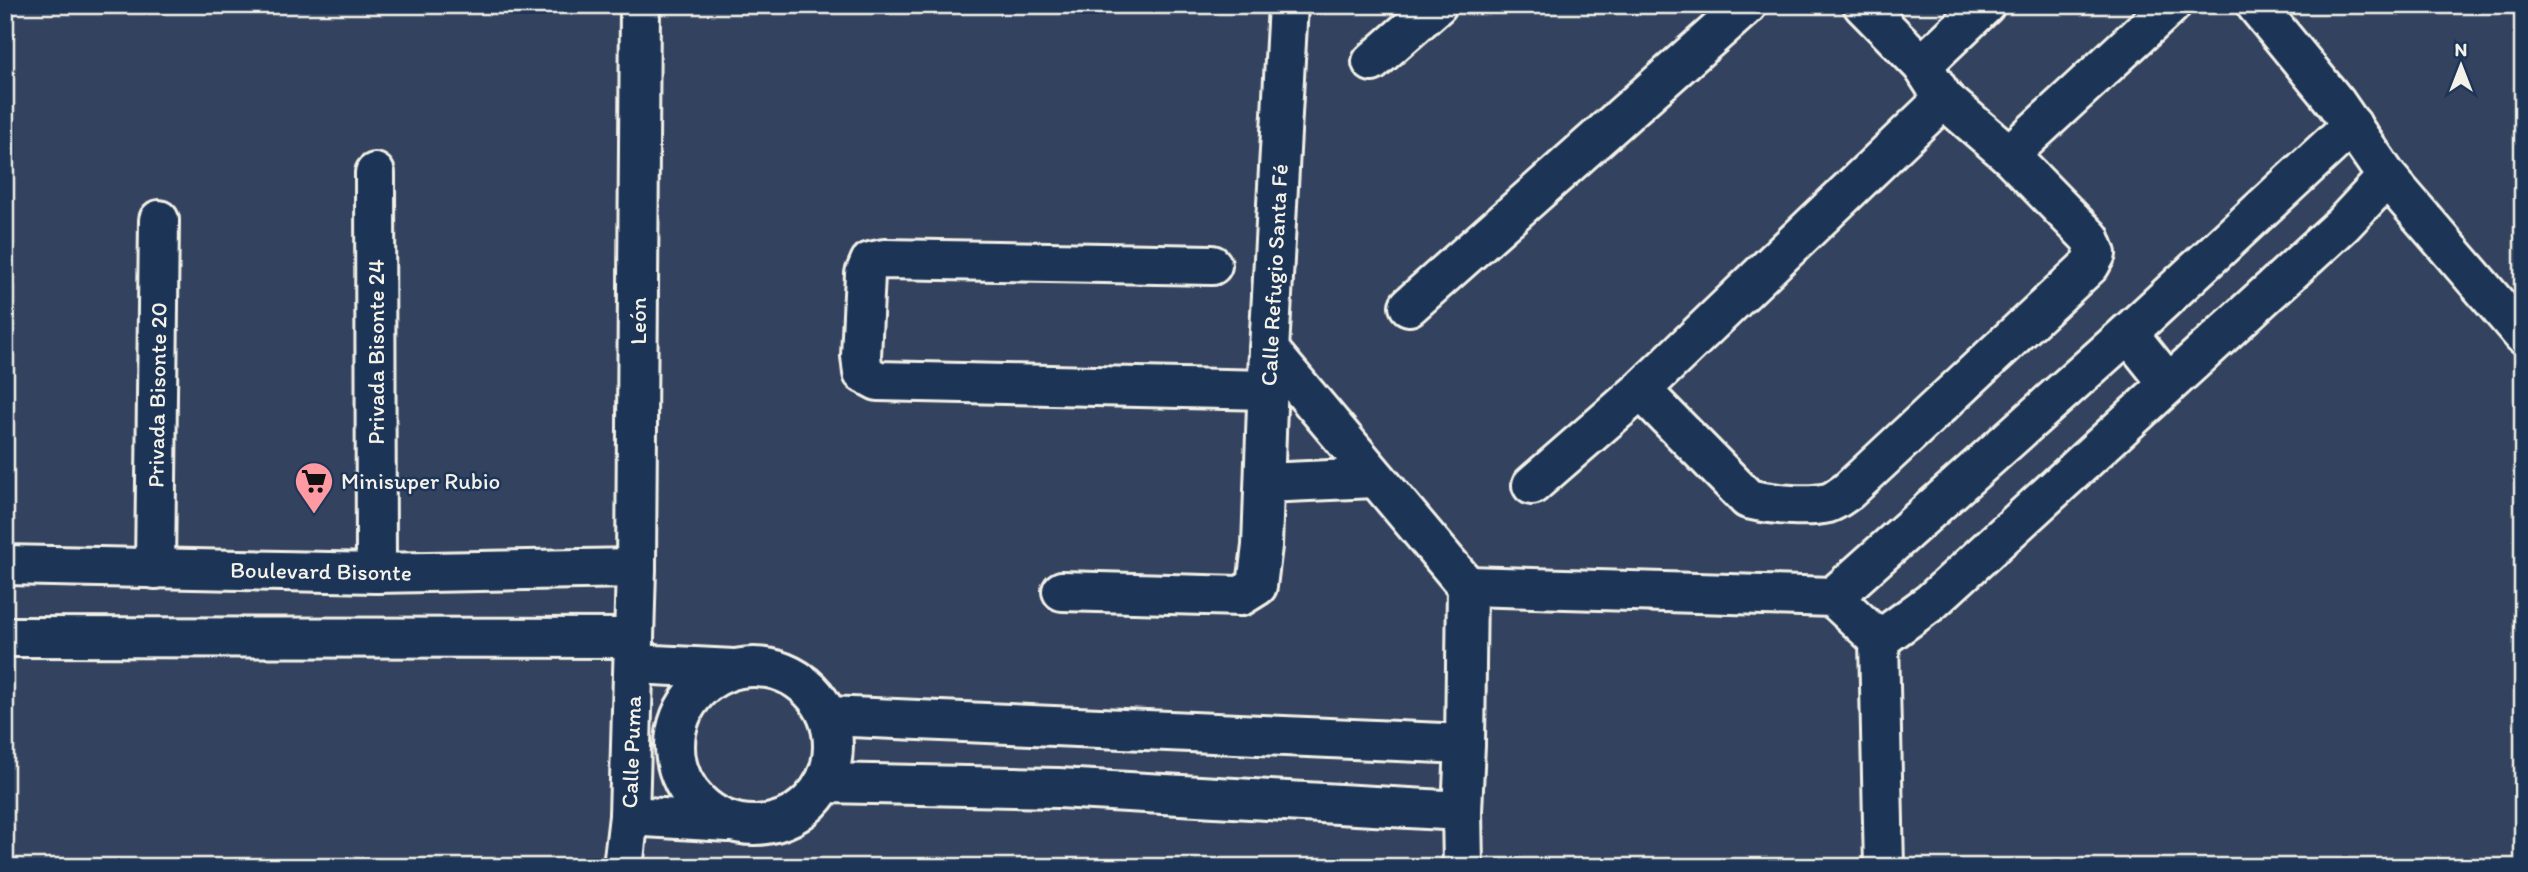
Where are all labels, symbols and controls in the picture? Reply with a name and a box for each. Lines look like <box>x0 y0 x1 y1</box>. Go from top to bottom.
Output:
north arrow <box>2426 32 2496 102</box>
text: N <box>2455 38 2467 61</box>
street label: Calle Refugio Santa Fé <box>1254 163 1294 387</box>
street label: Privada Bisonte 24 <box>362 259 390 445</box>
street label: León <box>624 297 652 345</box>
street label: Privada Bisonte 20 <box>141 302 173 488</box>
supermarket icon: Minisuper Rubio <box>293 460 335 515</box>
place label: Minisuper Rubio <box>341 467 500 495</box>
street label: Boulevard Bisonte <box>230 555 412 587</box>
street label: Calle Puma <box>615 695 647 809</box>

